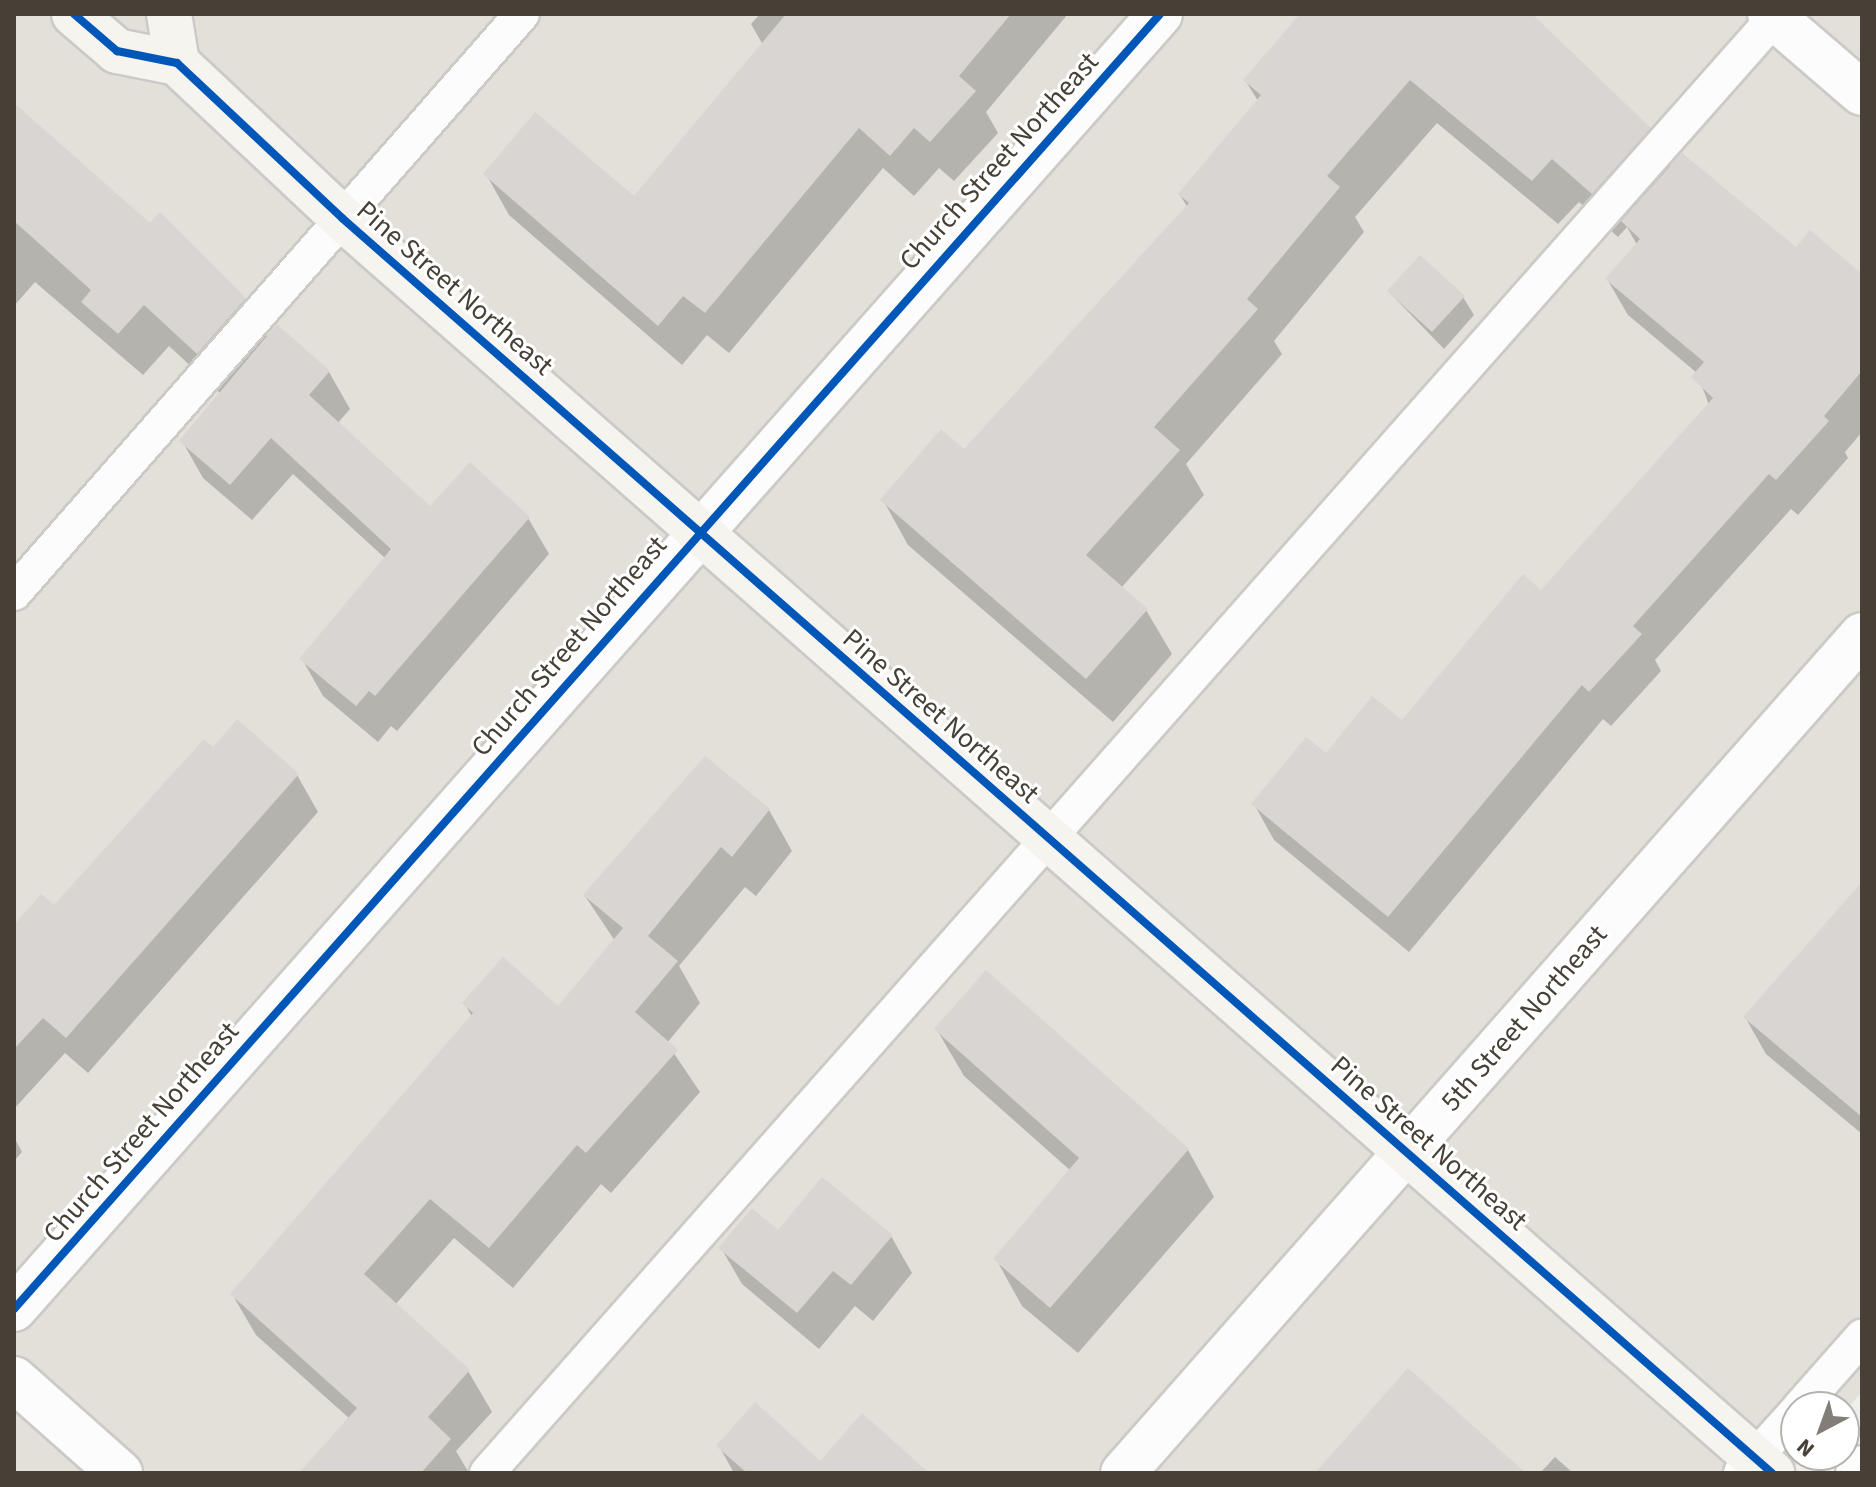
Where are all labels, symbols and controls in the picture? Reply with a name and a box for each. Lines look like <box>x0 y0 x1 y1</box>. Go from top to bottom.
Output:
street label: Church Street Northeast <box>892 45 1106 277</box>
street label: Pine Street Northeast <box>350 194 560 382</box>
street label: Church Street Northeast <box>464 529 674 763</box>
street label: Pine Street Northeast <box>836 622 1046 810</box>
street label: 5th Street Northeast <box>1434 918 1614 1118</box>
street label: Church Street Northeast <box>36 1015 246 1249</box>
street label: Pine Street Northeast <box>1324 1049 1534 1237</box>
north arrow <box>1780 1391 1860 1471</box>
text: N <box>1790 1431 1822 1464</box>

